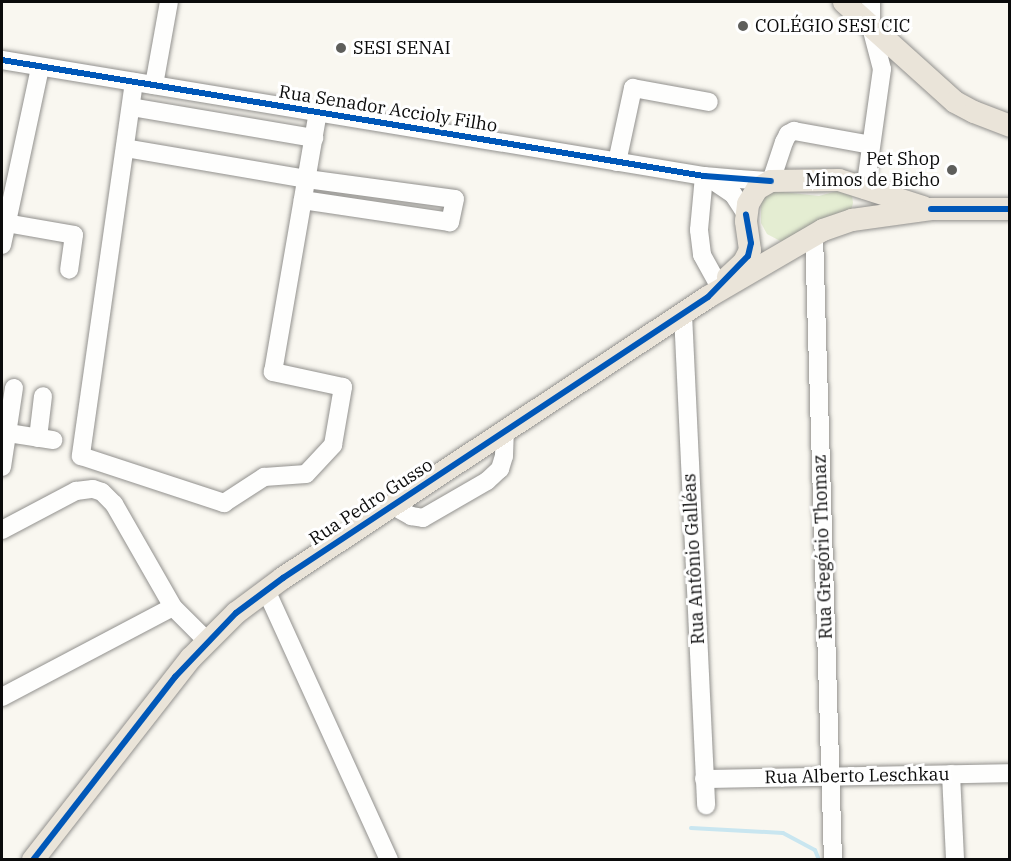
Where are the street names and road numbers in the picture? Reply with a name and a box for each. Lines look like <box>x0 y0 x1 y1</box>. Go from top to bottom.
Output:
street label: Rua Senador Accioly Filho <box>277 81 499 137</box>
street label: Rua Pedro Gusso <box>305 454 437 550</box>
street label: Rua Gregório Thomaz <box>809 454 837 640</box>
street label: Rua Antônio Galléas <box>679 473 709 645</box>
street label: Rua Alberto Leschkau <box>764 764 950 788</box>

